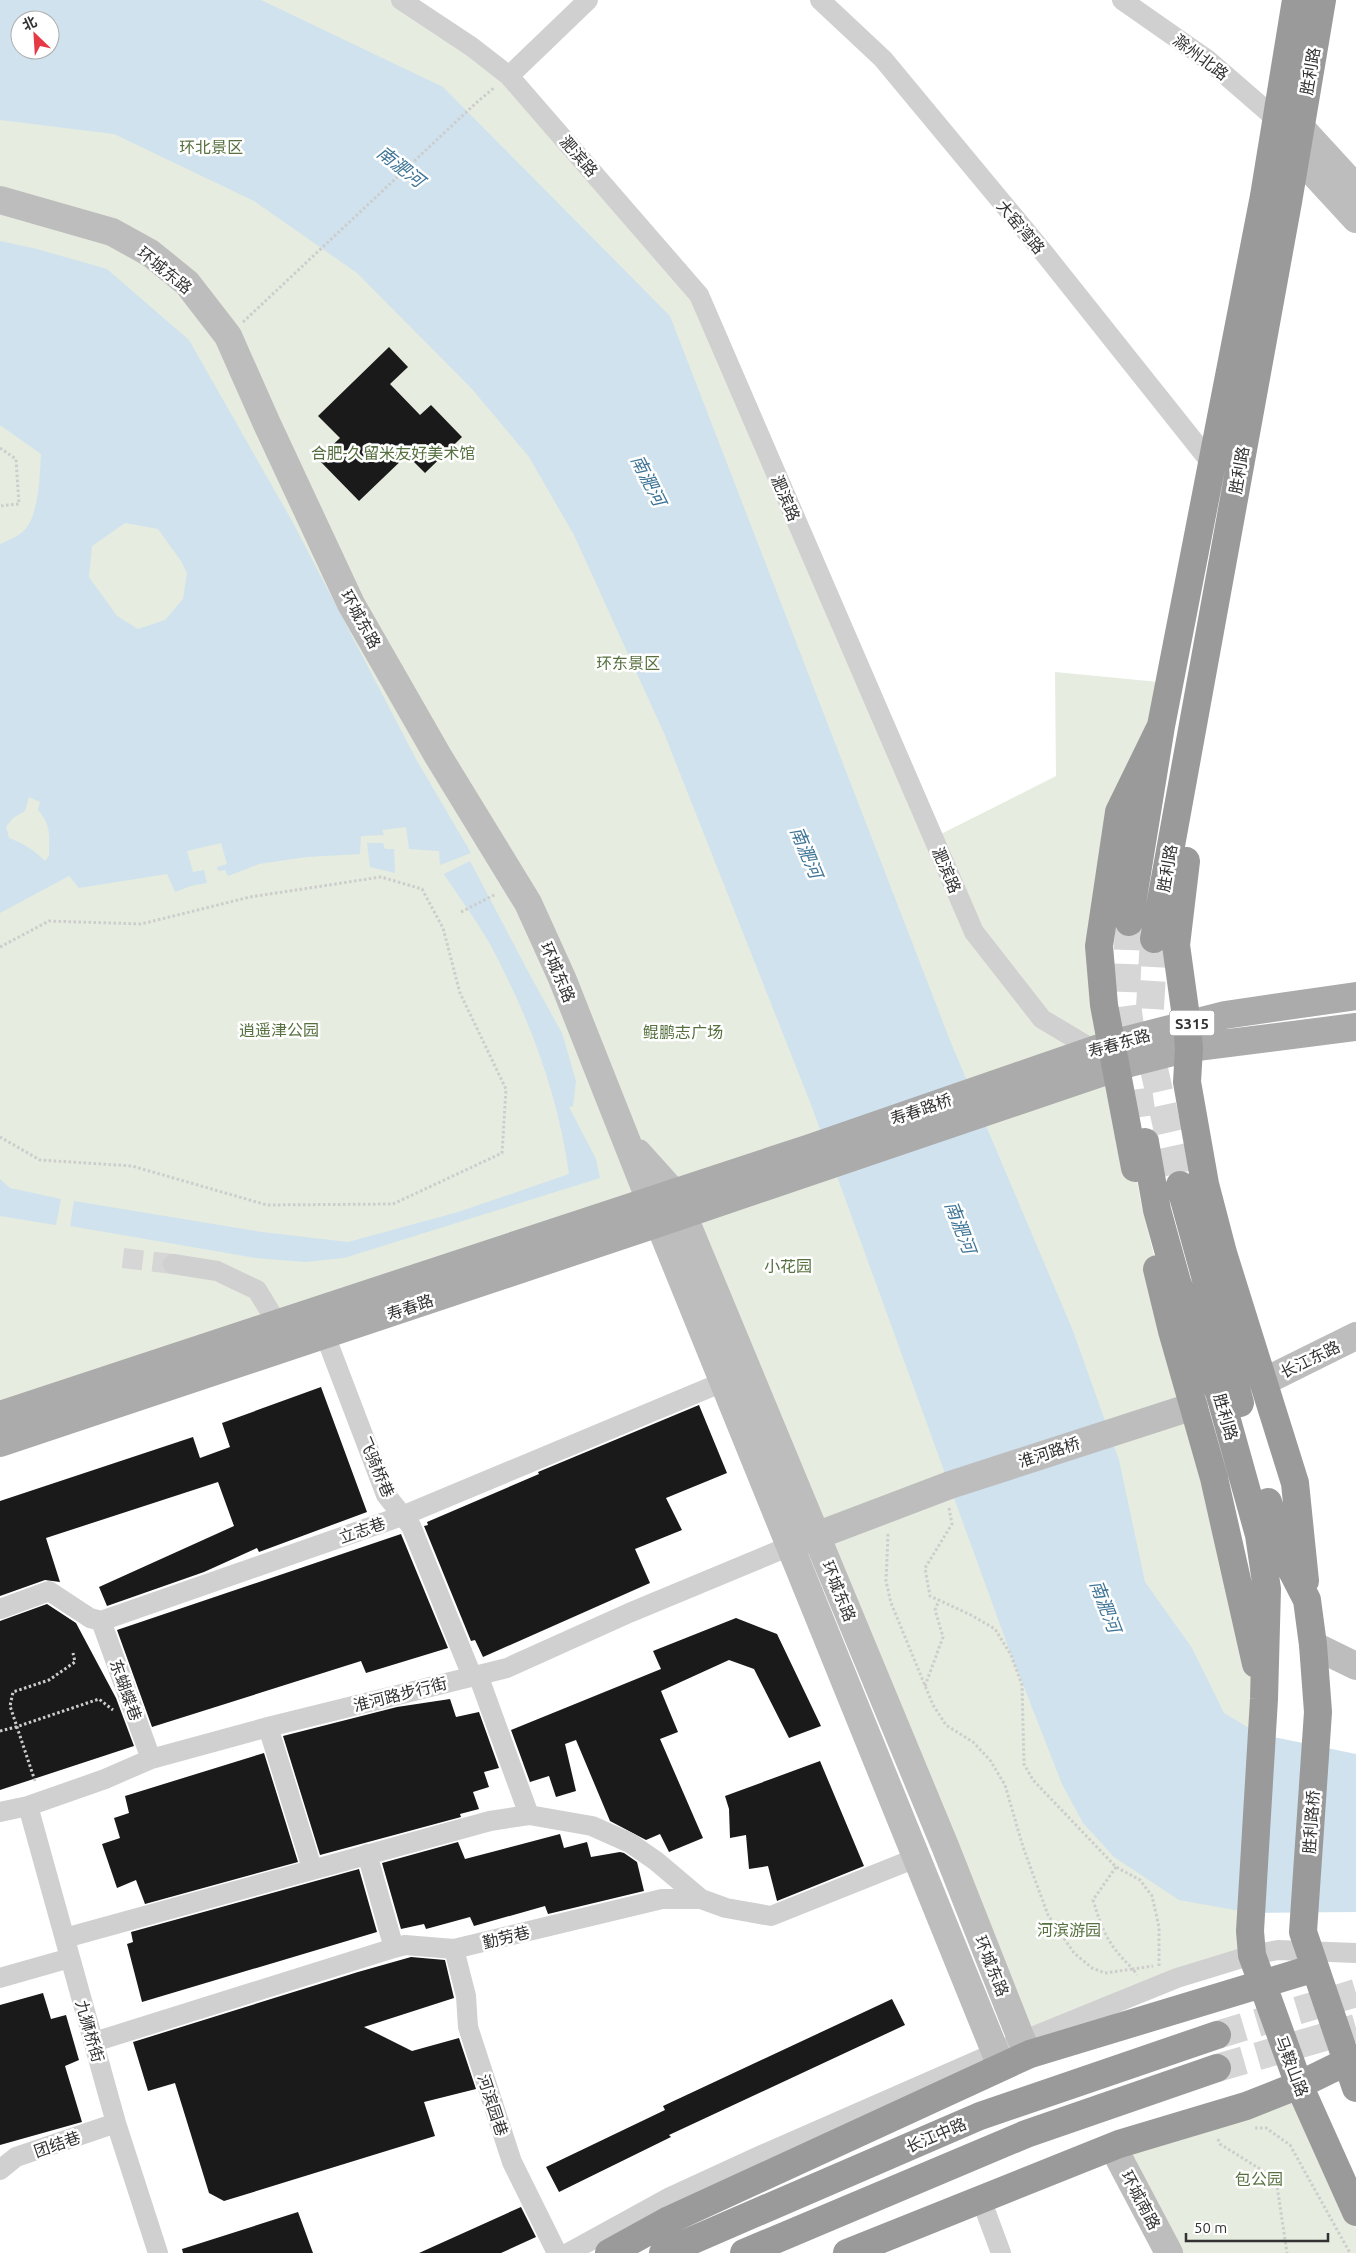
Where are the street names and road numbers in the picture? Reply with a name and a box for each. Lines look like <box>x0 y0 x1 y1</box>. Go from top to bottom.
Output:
street label: 滁州北路 <box>1170 31 1232 83</box>
street label: 胜利路 <box>1297 46 1323 96</box>
street label: 淝滨路 <box>556 132 602 180</box>
street label: 大窑湾路 <box>994 197 1048 257</box>
street label: 环城东路 <box>134 243 196 297</box>
street label: 胜利路 <box>1226 445 1252 495</box>
street label: 淝滨路 <box>768 472 804 524</box>
street label: 环城东路 <box>338 587 384 651</box>
street label: 胜利路 <box>1154 843 1180 893</box>
street label: 淝滨路 <box>929 844 965 896</box>
street label: 环城东路 <box>537 939 579 1005</box>
road number: S315 <box>1170 1010 1214 1036</box>
street label: 寿春东路 <box>1086 1026 1152 1060</box>
street label: 寿春路桥 <box>888 1090 954 1128</box>
street label: 寿春路 <box>384 1291 436 1323</box>
street label: 长江东路 <box>1277 1337 1343 1381</box>
street label: 胜利路 <box>1211 1391 1241 1443</box>
street label: 飞骑桥巷 <box>356 1434 398 1500</box>
street label: 淮河路桥 <box>1016 1434 1082 1470</box>
street label: 立志巷 <box>336 1514 388 1546</box>
street label: 环城东路 <box>819 1558 859 1624</box>
street label: 东蝴蝶巷 <box>107 1657 145 1723</box>
street label: 淮河路步行街 <box>351 1674 449 1714</box>
street label: 胜利路桥 <box>1300 1789 1322 1855</box>
street label: 勤劳巷 <box>481 1922 531 1952</box>
street label: 环城东路 <box>972 1933 1012 1999</box>
street label: 九狮桥街 <box>73 1998 107 2064</box>
street label: 马鞍山路 <box>1272 2033 1312 2099</box>
street label: 河滨园巷 <box>475 2072 511 2138</box>
street label: 长江中路 <box>903 2114 969 2156</box>
street label: 团结巷 <box>31 2128 83 2160</box>
street label: 环城南路 <box>1118 2168 1164 2232</box>

